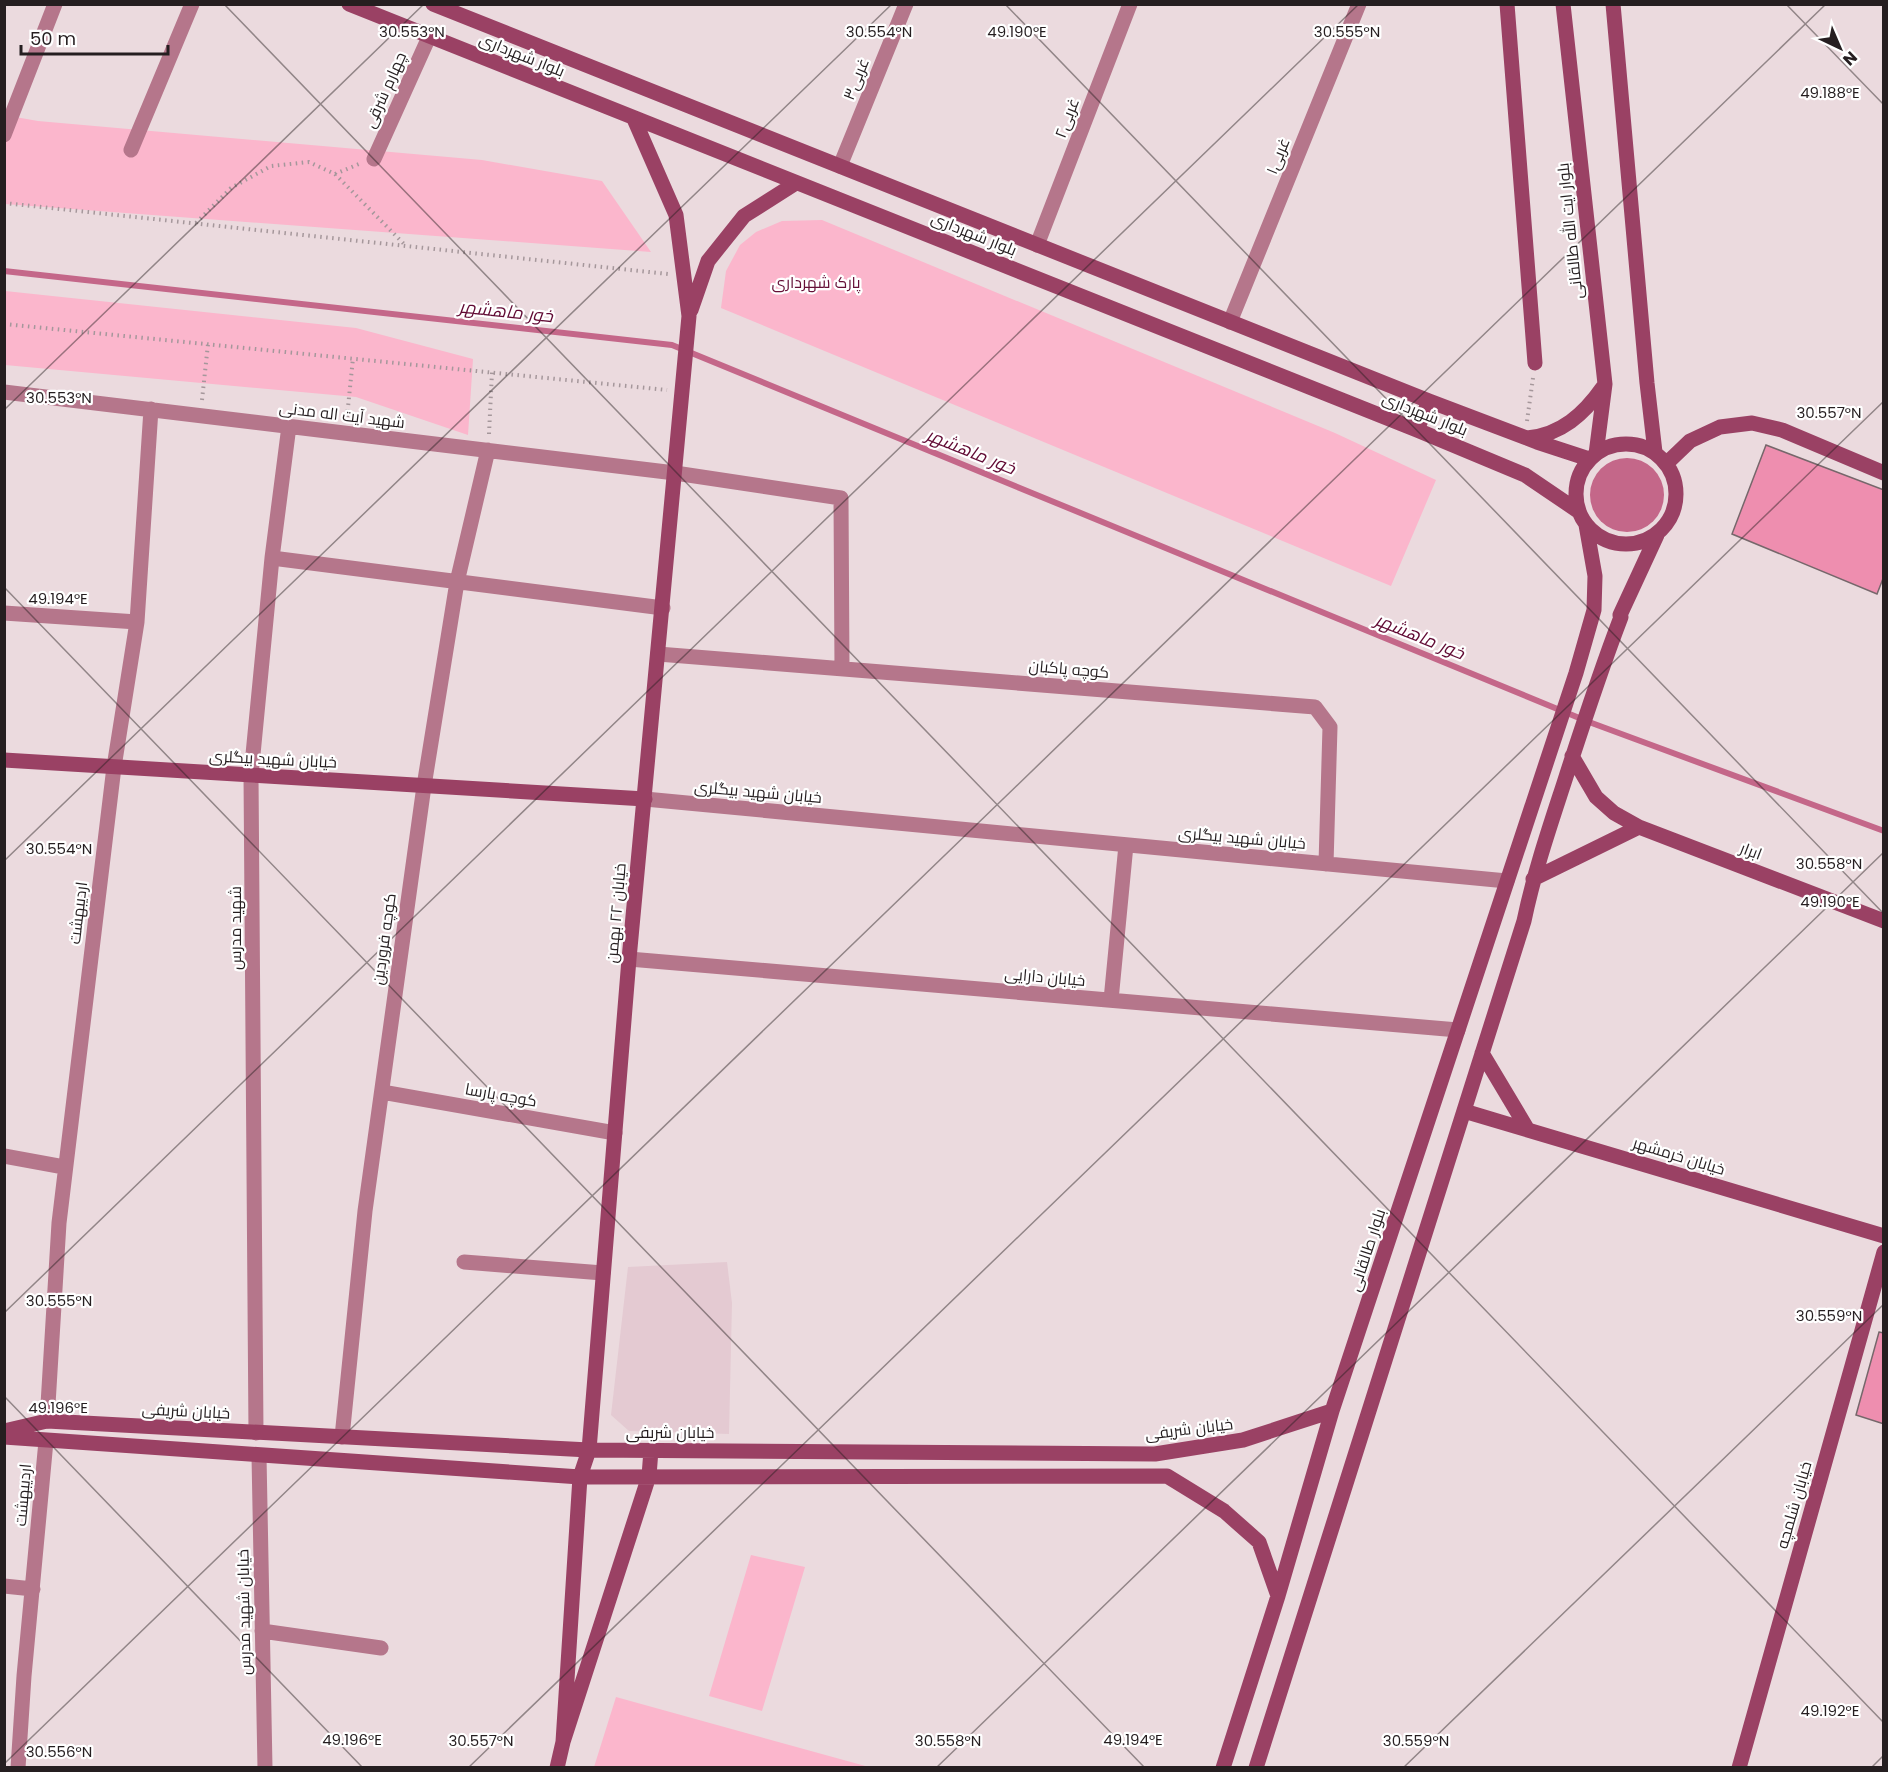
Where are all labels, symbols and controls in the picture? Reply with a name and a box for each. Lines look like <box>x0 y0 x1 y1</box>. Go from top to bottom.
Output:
scale bar <box>21 18 168 56</box>
north arrow <box>1810 18 1870 78</box>
text: 30.553°N <box>379 21 445 42</box>
text: 30.554°N <box>846 21 912 42</box>
text: 49.190°E <box>987 21 1047 42</box>
text: 30.555°N <box>1314 21 1380 42</box>
text: 50 m <box>30 26 76 51</box>
street label: بلوار شهرداری <box>476 27 568 83</box>
text: N <box>1838 46 1862 71</box>
street label: چهارم شرقی <box>358 48 412 132</box>
street label: ۳غربی <box>837 55 875 103</box>
text: 49.188°E <box>1800 82 1860 103</box>
street label: ۲غربی <box>1049 95 1085 141</box>
street label: ۱غربی <box>1260 134 1296 178</box>
street label: بلوار ایت الله طالقانی <box>1551 162 1589 300</box>
street label: بلوار شهرداری <box>928 206 1020 262</box>
park label: پارک شهرداری <box>771 271 861 294</box>
water label: خور ماهشهر <box>456 293 555 328</box>
street label: بلوار شهرداری <box>1379 386 1471 442</box>
text: 30.553°N <box>26 387 92 408</box>
street label: شهید آیت اله مدنی <box>278 396 406 434</box>
text: 30.557°N <box>1796 402 1862 423</box>
water label: خور ماهشهر <box>921 421 1020 481</box>
text: 49.194°E <box>28 588 88 609</box>
water label: خور ماهشهر <box>1370 606 1469 666</box>
street label: کوچه پاکبان <box>1028 654 1110 684</box>
street label: خیابان شهید بیگلری <box>209 744 337 774</box>
street label: خیابان شهید بیگلری <box>693 775 823 809</box>
street label: خیابان شهید بیگلری <box>1177 821 1307 855</box>
street label: ابرار <box>1736 836 1765 866</box>
text: 30.554°N <box>26 838 92 859</box>
text: 30.558°N <box>1796 853 1862 874</box>
street label: خیابان ۲۲ بهمن <box>600 862 632 964</box>
street label: اردیبهشت <box>63 881 93 945</box>
street label: شهید مدرس <box>224 886 247 970</box>
text: 49.190°E <box>1800 891 1860 912</box>
street label: کوچه فروردین <box>366 892 402 986</box>
street label: خیابان دارایی <box>1004 962 1086 992</box>
street label: کوچه پارسا <box>463 1077 539 1113</box>
street label: خیابان خرمشهر <box>1629 1131 1728 1181</box>
street label: بلوار طالقانی <box>1343 1206 1391 1294</box>
text: 30.555°N <box>26 1290 92 1311</box>
text: 30.559°N <box>1796 1305 1862 1326</box>
text: 49.196°E <box>28 1397 88 1418</box>
street label: خیابان شریفی <box>141 1397 231 1425</box>
street label: خیابان شریفی <box>1144 1412 1234 1446</box>
street label: خیابان شریفی <box>626 1421 714 1444</box>
street label: خیابان شلمچه <box>1771 1459 1817 1551</box>
street label: اردیبهشت <box>9 1463 37 1527</box>
street label: خیابان شهید مدرس <box>231 1549 257 1675</box>
text: 49.192°E <box>1801 1700 1859 1721</box>
text: 49.196°E <box>322 1729 382 1750</box>
text: 49.194°E <box>1103 1729 1163 1750</box>
text: 30.557°N <box>448 1730 514 1751</box>
text: 30.558°N <box>915 1730 981 1751</box>
text: 30.559°N <box>1383 1730 1449 1751</box>
text: 30.556°N <box>26 1741 92 1762</box>

